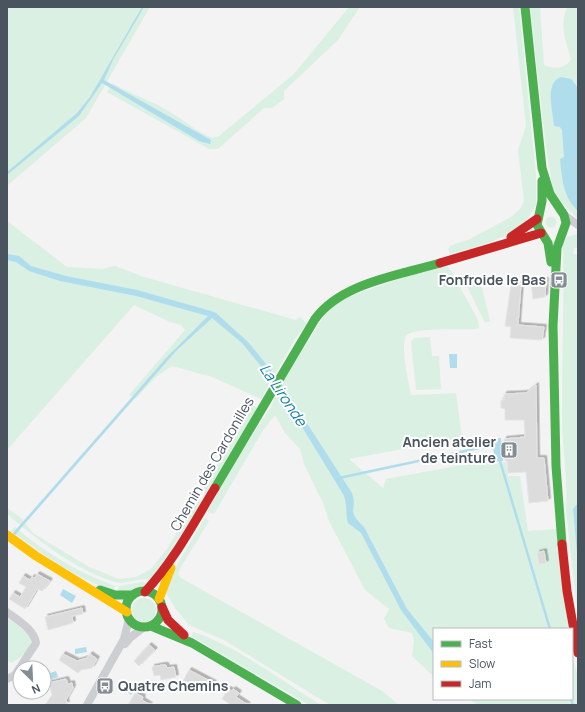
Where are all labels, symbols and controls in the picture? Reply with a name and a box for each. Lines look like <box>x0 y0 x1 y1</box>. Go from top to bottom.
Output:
place label: Fonfroide le Bas <box>439 270 546 289</box>
bus stop icon: Fonfroide le Bas <box>549 270 569 290</box>
water label: La Lironde <box>255 360 313 431</box>
street label: Chemin des Cardonilles <box>165 393 258 534</box>
place label: Ancien atelier de teinture <box>402 432 496 467</box>
building icon: Ancien atelier de teinture <box>499 440 519 460</box>
legend <box>433 628 573 700</box>
text: Fast <box>469 635 493 652</box>
text: Slow <box>469 655 495 672</box>
north arrow <box>12 660 52 700</box>
text: Jam <box>469 675 491 692</box>
bus stop icon: Quatre Chemins <box>95 676 115 696</box>
place label: Quatre Chemins <box>118 676 229 695</box>
text: N <box>30 681 43 698</box>

